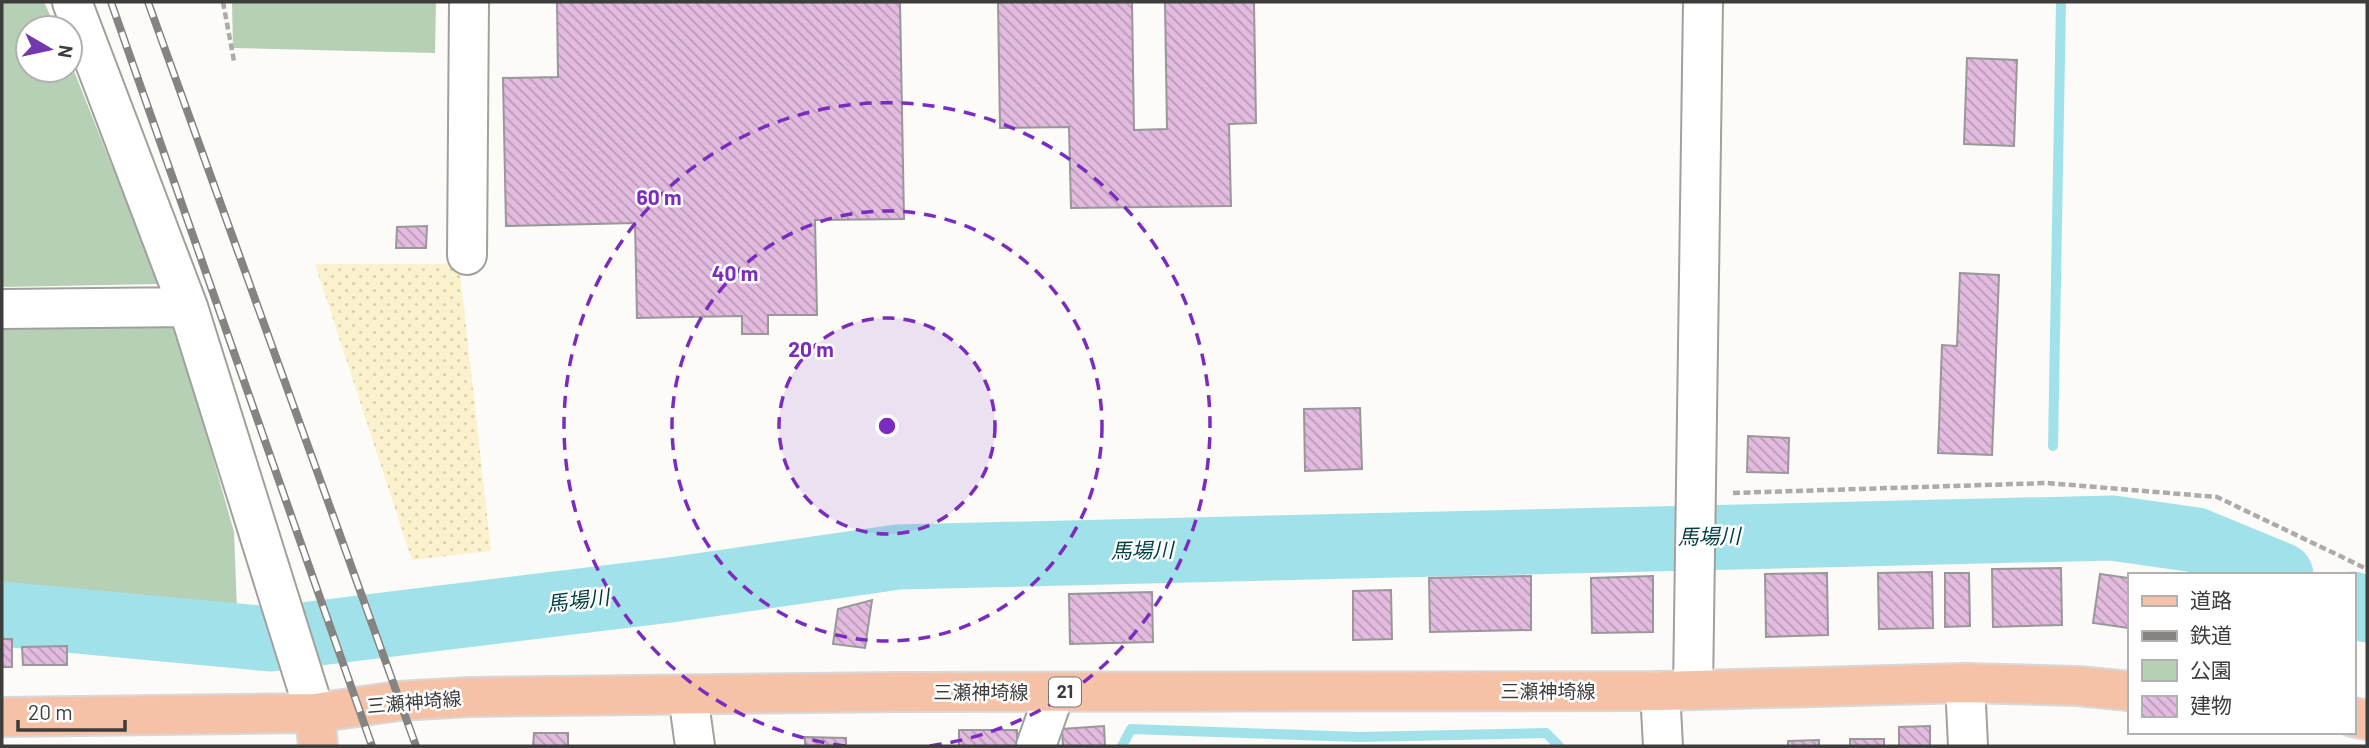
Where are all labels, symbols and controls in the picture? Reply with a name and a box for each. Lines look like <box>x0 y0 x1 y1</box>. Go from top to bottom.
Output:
north arrow <box>14 14 84 84</box>
text: N <box>54 44 79 60</box>
text: 60 m <box>637 184 681 209</box>
text: 40 m <box>712 260 758 285</box>
text: 20 m <box>788 336 834 361</box>
centre of rings <box>875 414 899 438</box>
water label: 馬場川 <box>1677 522 1743 549</box>
water label: 馬場川 <box>1110 536 1176 563</box>
legend <box>2128 573 2355 734</box>
water label: 馬場川 <box>545 583 613 616</box>
text: 道路 <box>2190 587 2232 612</box>
text: 鉄道 <box>2190 622 2232 647</box>
text: 公園 <box>2190 657 2232 682</box>
road number: 21 <box>1049 678 1081 706</box>
street label: 三瀬神埼線 <box>1500 679 1596 702</box>
street label: 三瀬神埼線 <box>933 680 1029 703</box>
street label: 三瀬神埼線 <box>366 686 462 717</box>
scale bar <box>18 688 124 732</box>
text: 建物 <box>2190 692 2232 717</box>
text: 20 m <box>28 699 73 724</box>

